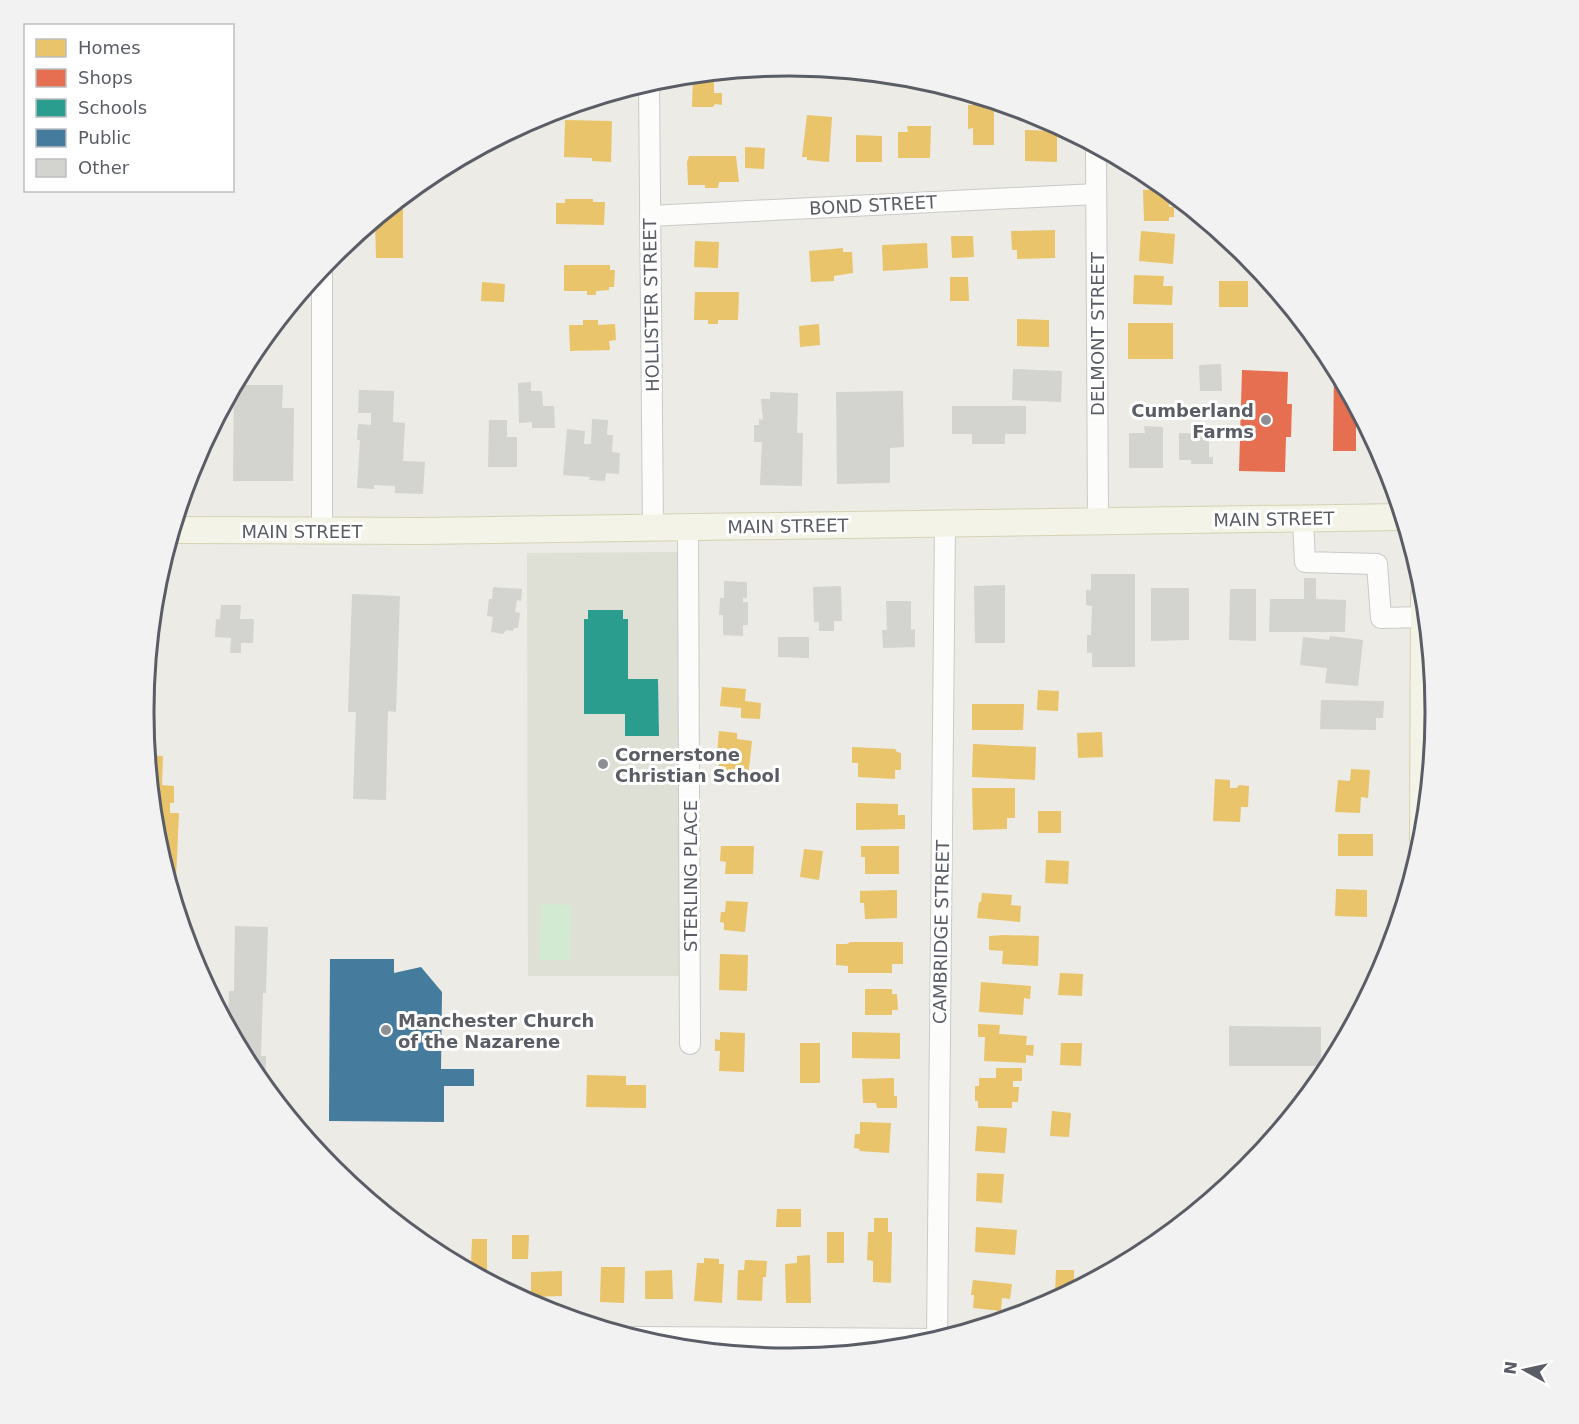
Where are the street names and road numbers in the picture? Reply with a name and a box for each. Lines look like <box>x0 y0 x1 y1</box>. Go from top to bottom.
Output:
street label: BOND STREET <box>809 191 938 219</box>
street label: HOLLISTER STREET <box>639 217 663 392</box>
street label: DELMONT STREET <box>1087 251 1108 416</box>
street label: MAIN STREET <box>1213 507 1336 531</box>
street label: MAIN STREET <box>727 514 850 538</box>
street label: MAIN STREET <box>241 521 364 542</box>
street label: STERLING PLACE <box>680 800 701 952</box>
street label: CAMBRIDGE STREET <box>929 839 953 1024</box>

